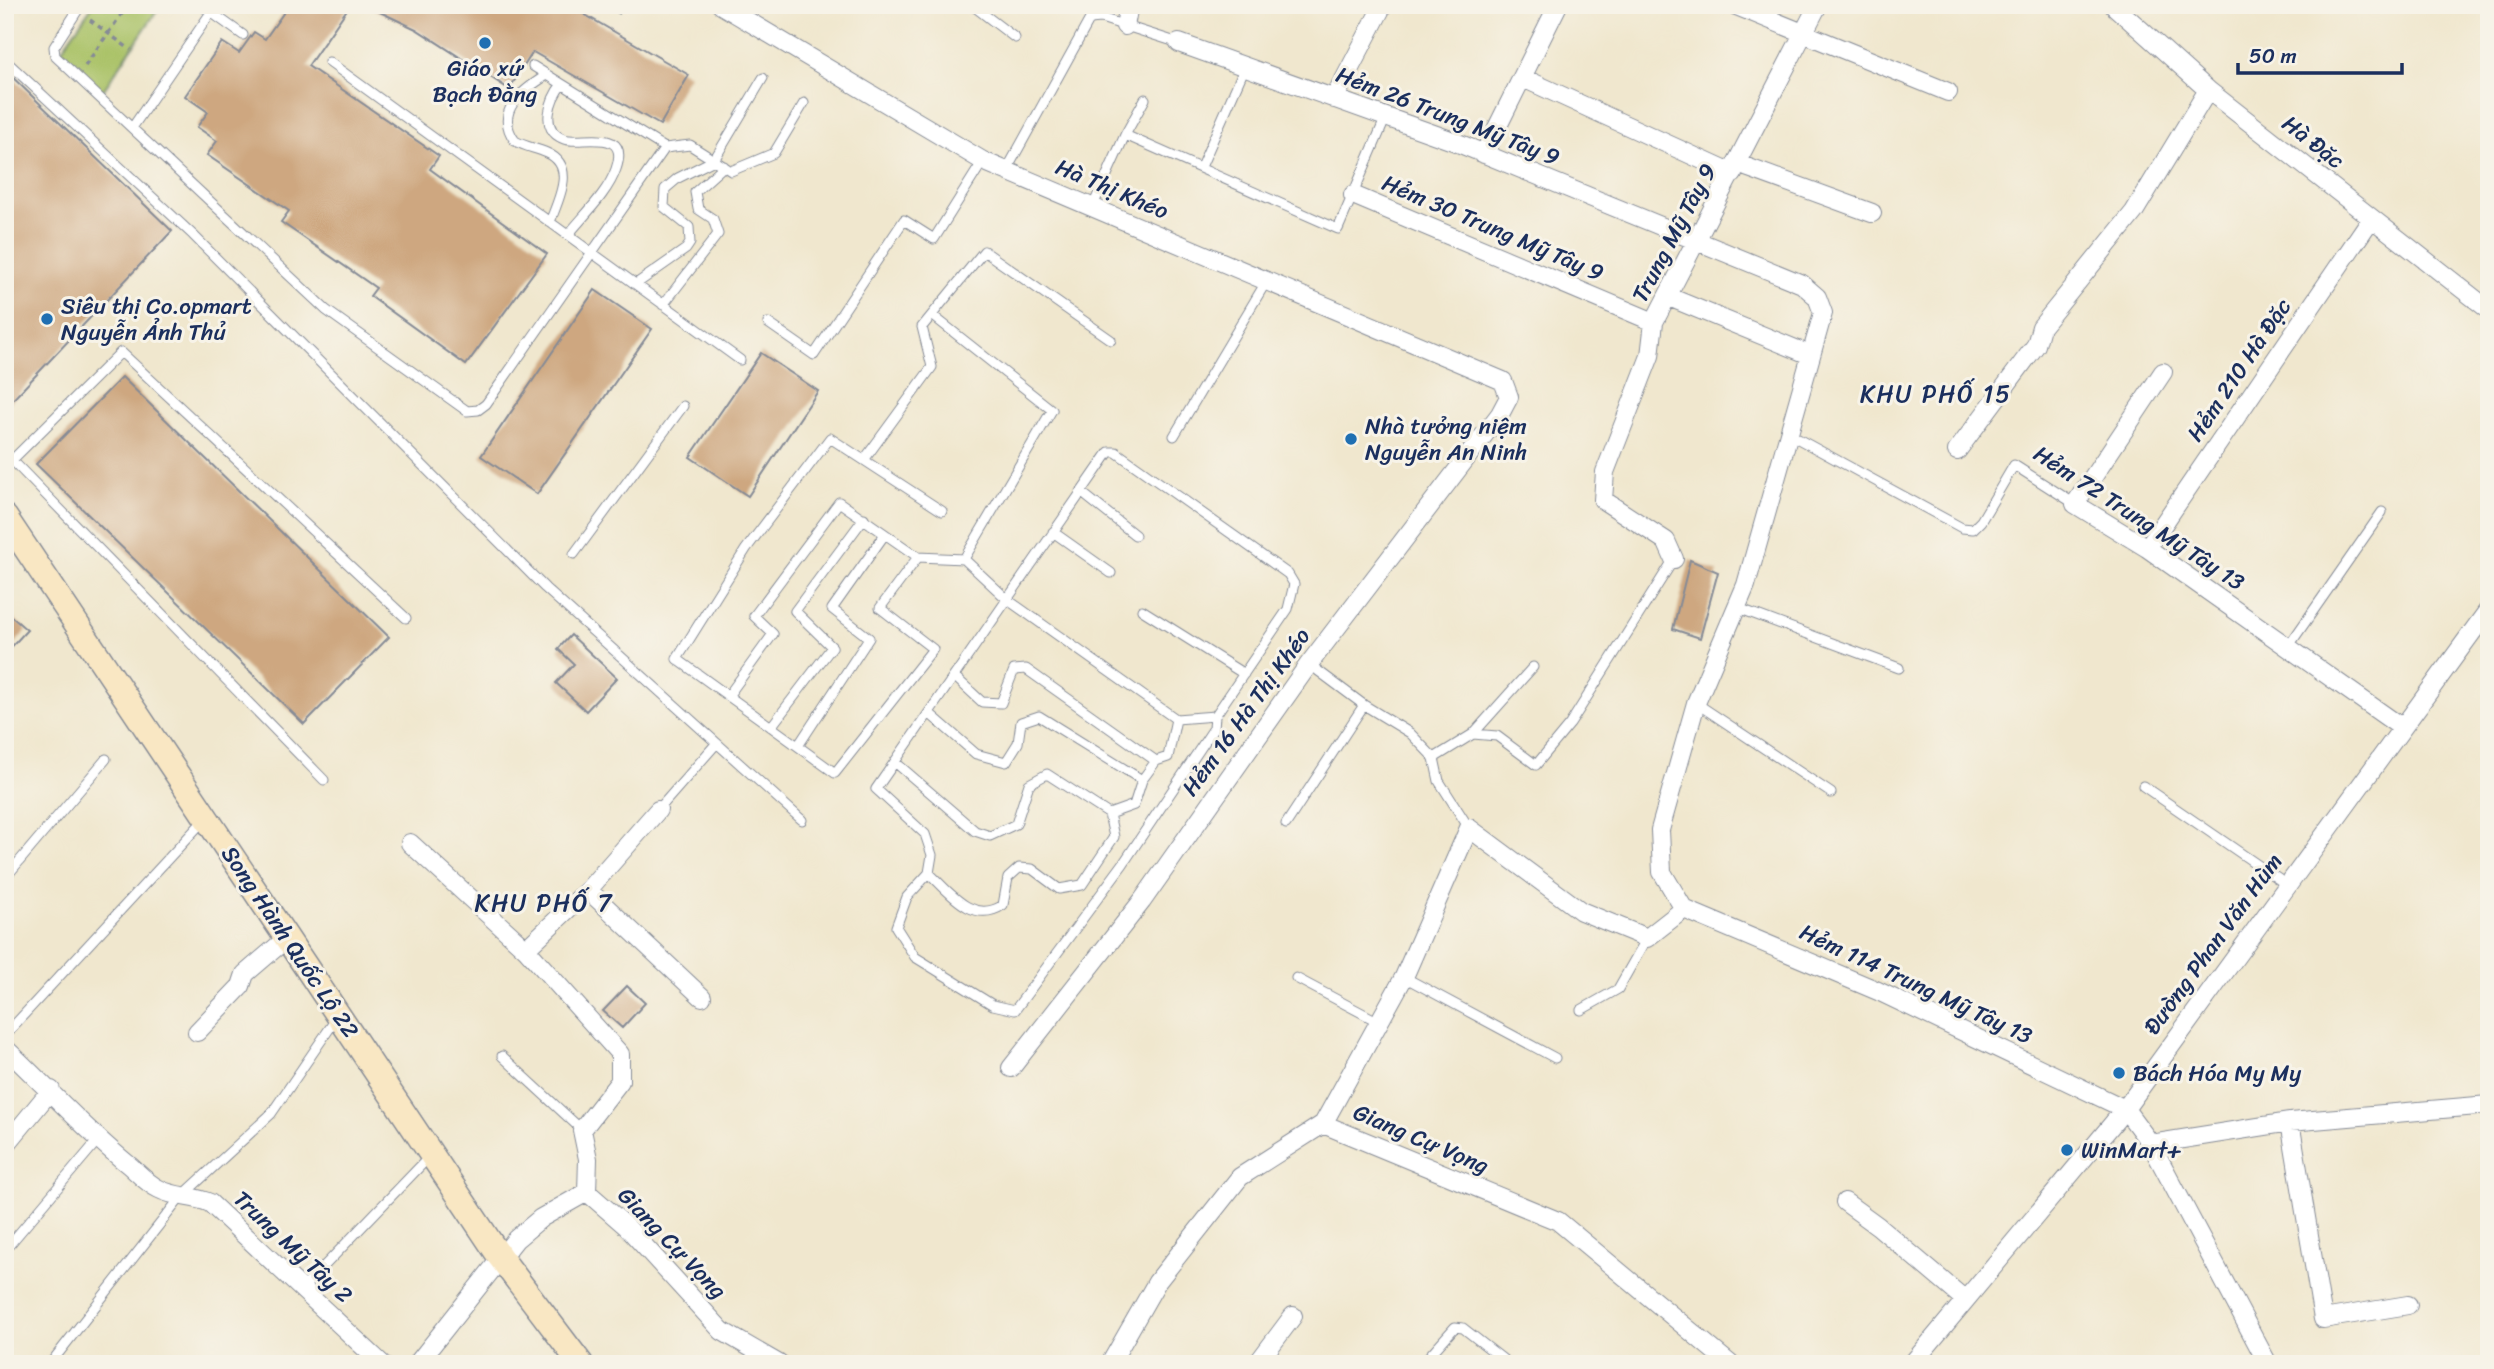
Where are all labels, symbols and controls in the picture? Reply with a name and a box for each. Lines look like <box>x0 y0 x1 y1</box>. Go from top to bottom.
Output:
scale bar <box>2238 32 2403 76</box>
marker: Giáo xứ Bạch Đằng <box>477 35 493 51</box>
text: 50 m <box>2249 37 2297 75</box>
place label: Giáo xứ Bạch Đằng <box>433 48 538 115</box>
street label: Hẻm 26 Trung Mỹ Tây 9 <box>1330 54 1566 178</box>
street label: Hà Đặc <box>2273 104 2354 180</box>
street label: Hà Thị Khéo <box>1049 147 1175 231</box>
street label: Trung Mỹ Tây 9 <box>1620 156 1728 310</box>
street label: Hẻm 30 Trung Mỹ Tây 9 <box>1375 163 1611 293</box>
place label: Siêu thị Co.opmart Nguyễn Ảnh Thủ <box>61 286 252 353</box>
street label: Hẻm 210 Hà Đặc <box>2176 289 2303 450</box>
marker: Siêu thị Co.opmart Nguyễn Ảnh Thủ <box>39 311 55 327</box>
district label: KHU PHỐ 15 <box>1860 373 2012 415</box>
place label: Nhà tưởng niệm Nguyễn An Ninh <box>1365 406 1527 473</box>
marker: Nhà tưởng niệm Nguyễn An Ninh <box>1343 431 1359 447</box>
street label: Hẻm 72 Trung Mỹ Tây 13 <box>2025 434 2253 602</box>
street label: Hẻm 16 Hà Thị Khéo <box>1170 619 1322 805</box>
street label: Song Hành Quốc Lộ 22 <box>210 837 370 1047</box>
street label: Đường Phan Văn Hùm <box>2133 844 2293 1044</box>
district label: KHU PHỐ 7 <box>475 882 613 924</box>
street label: Hẻm 114 Trung Mỹ Tây 13 <box>1793 912 2040 1056</box>
place label: Bách Hóa My My <box>2133 1053 2301 1094</box>
marker: Bách Hóa My My <box>2111 1065 2127 1081</box>
street label: Giang Cự Vọng <box>1347 1092 1496 1186</box>
place label: WinMart+ <box>2081 1130 2181 1171</box>
marker: WinMart+ <box>2059 1142 2075 1158</box>
street label: Giang Cự Vọng <box>607 1177 737 1309</box>
street label: Trung Mỹ Tây 2 <box>223 1180 363 1314</box>

